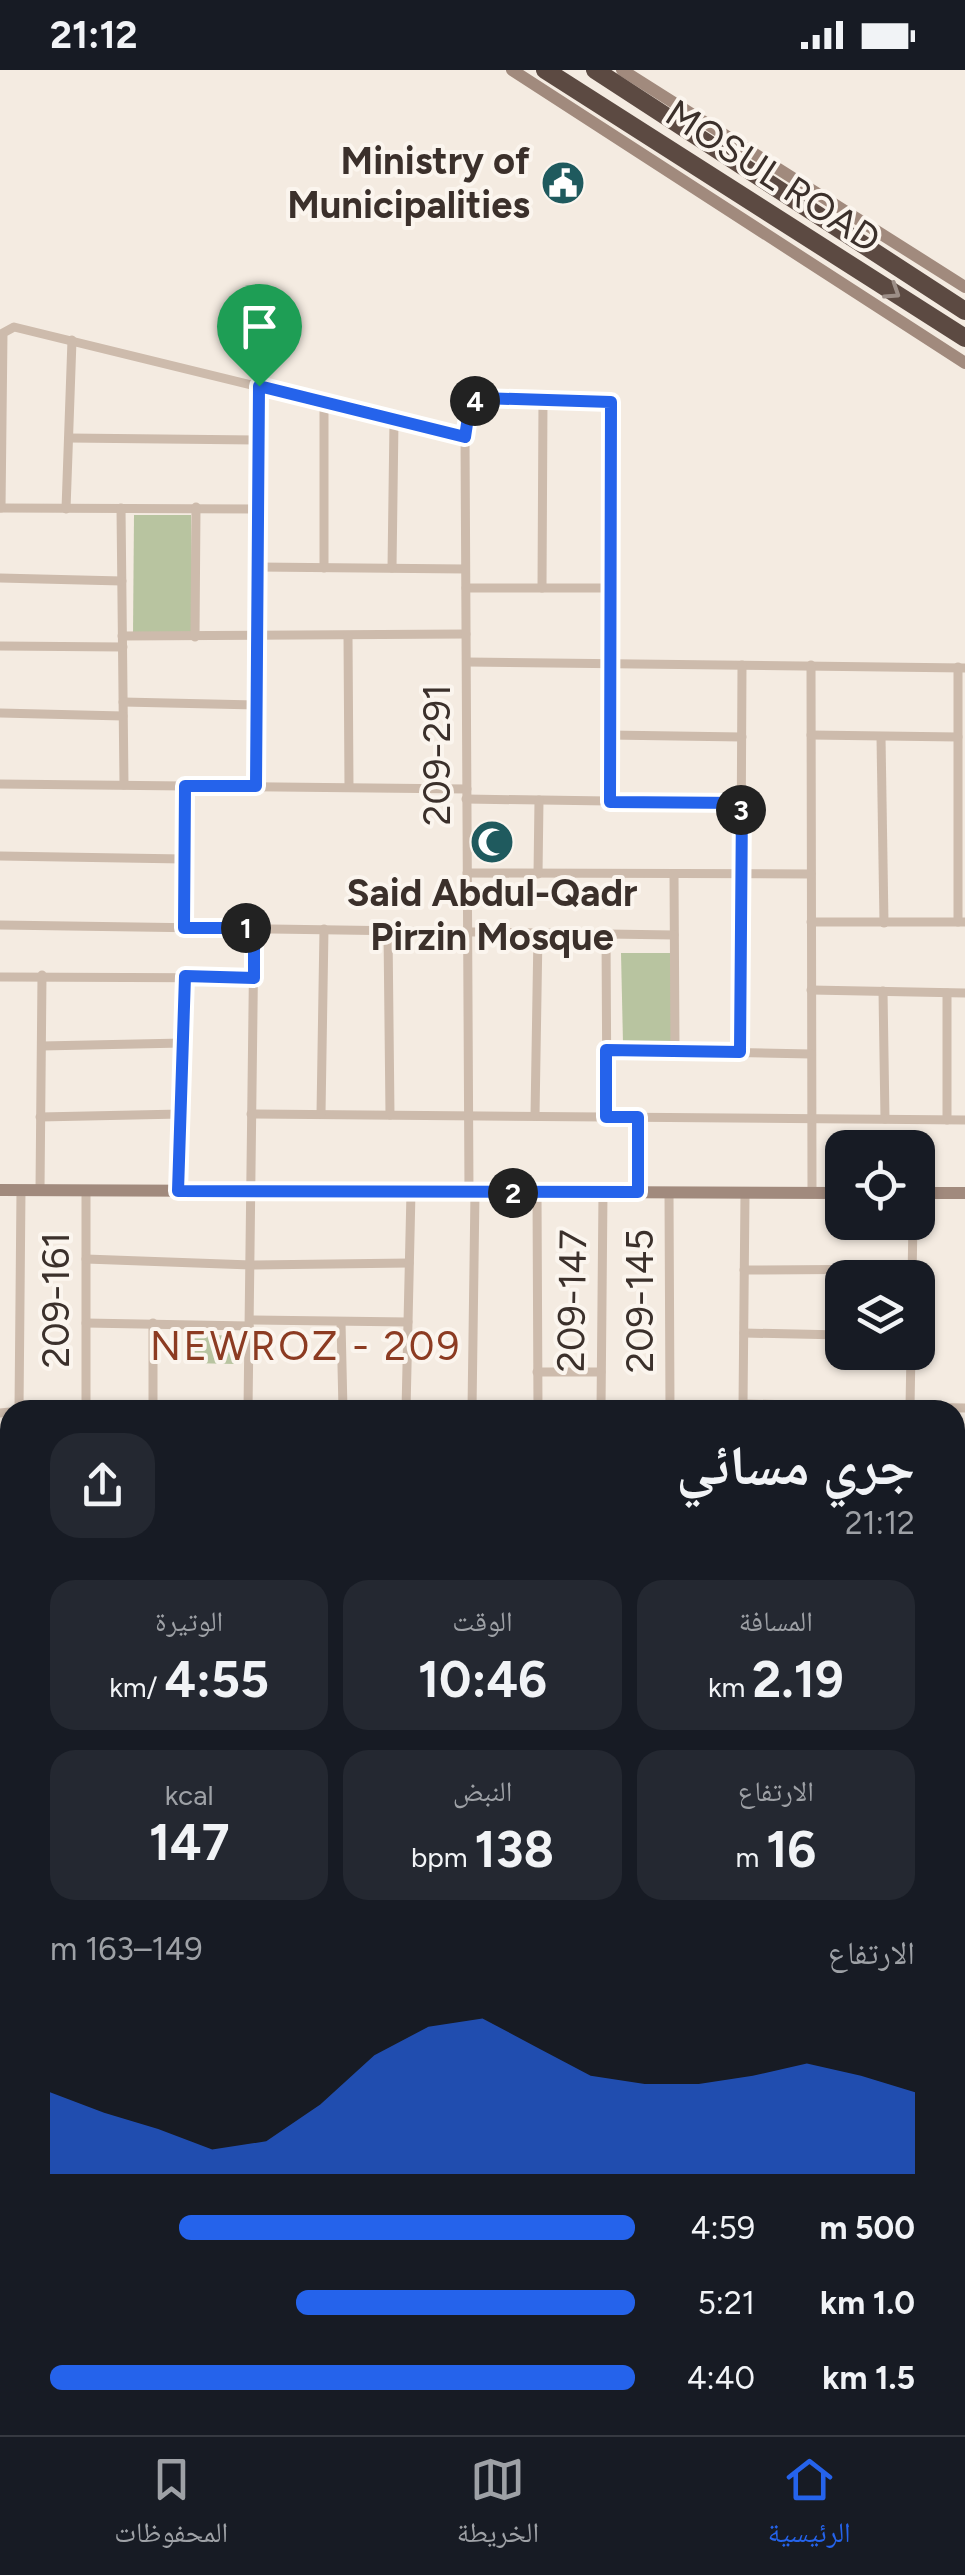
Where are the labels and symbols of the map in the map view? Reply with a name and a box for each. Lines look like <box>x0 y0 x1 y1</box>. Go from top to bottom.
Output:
street label: MOSUL ROAD <box>657 90 889 262</box>
place label: Ministry of Municipalities <box>287 138 530 228</box>
public building icon: Ministry of Municipalities <box>540 160 586 206</box>
one-way arrow <box>882 279 900 298</box>
pin <box>217 284 302 387</box>
pin: 4 <box>450 376 500 426</box>
street label: 209-291 <box>414 684 460 826</box>
pin: 3 <box>716 785 766 835</box>
mosque icon: Said Abdul-Qadr Pirzin Mosque <box>469 819 515 865</box>
place label: Said Abdul-Qadr Pirzin Mosque <box>346 870 638 960</box>
pin: 1 <box>221 903 271 953</box>
pin: 2 <box>488 1168 538 1218</box>
street label: 209-147 <box>548 1229 596 1373</box>
street label: 209-145 <box>617 1229 663 1373</box>
street label: 209-161 <box>33 1232 79 1368</box>
district label: NEWROZ - 209 <box>150 1322 462 1370</box>

